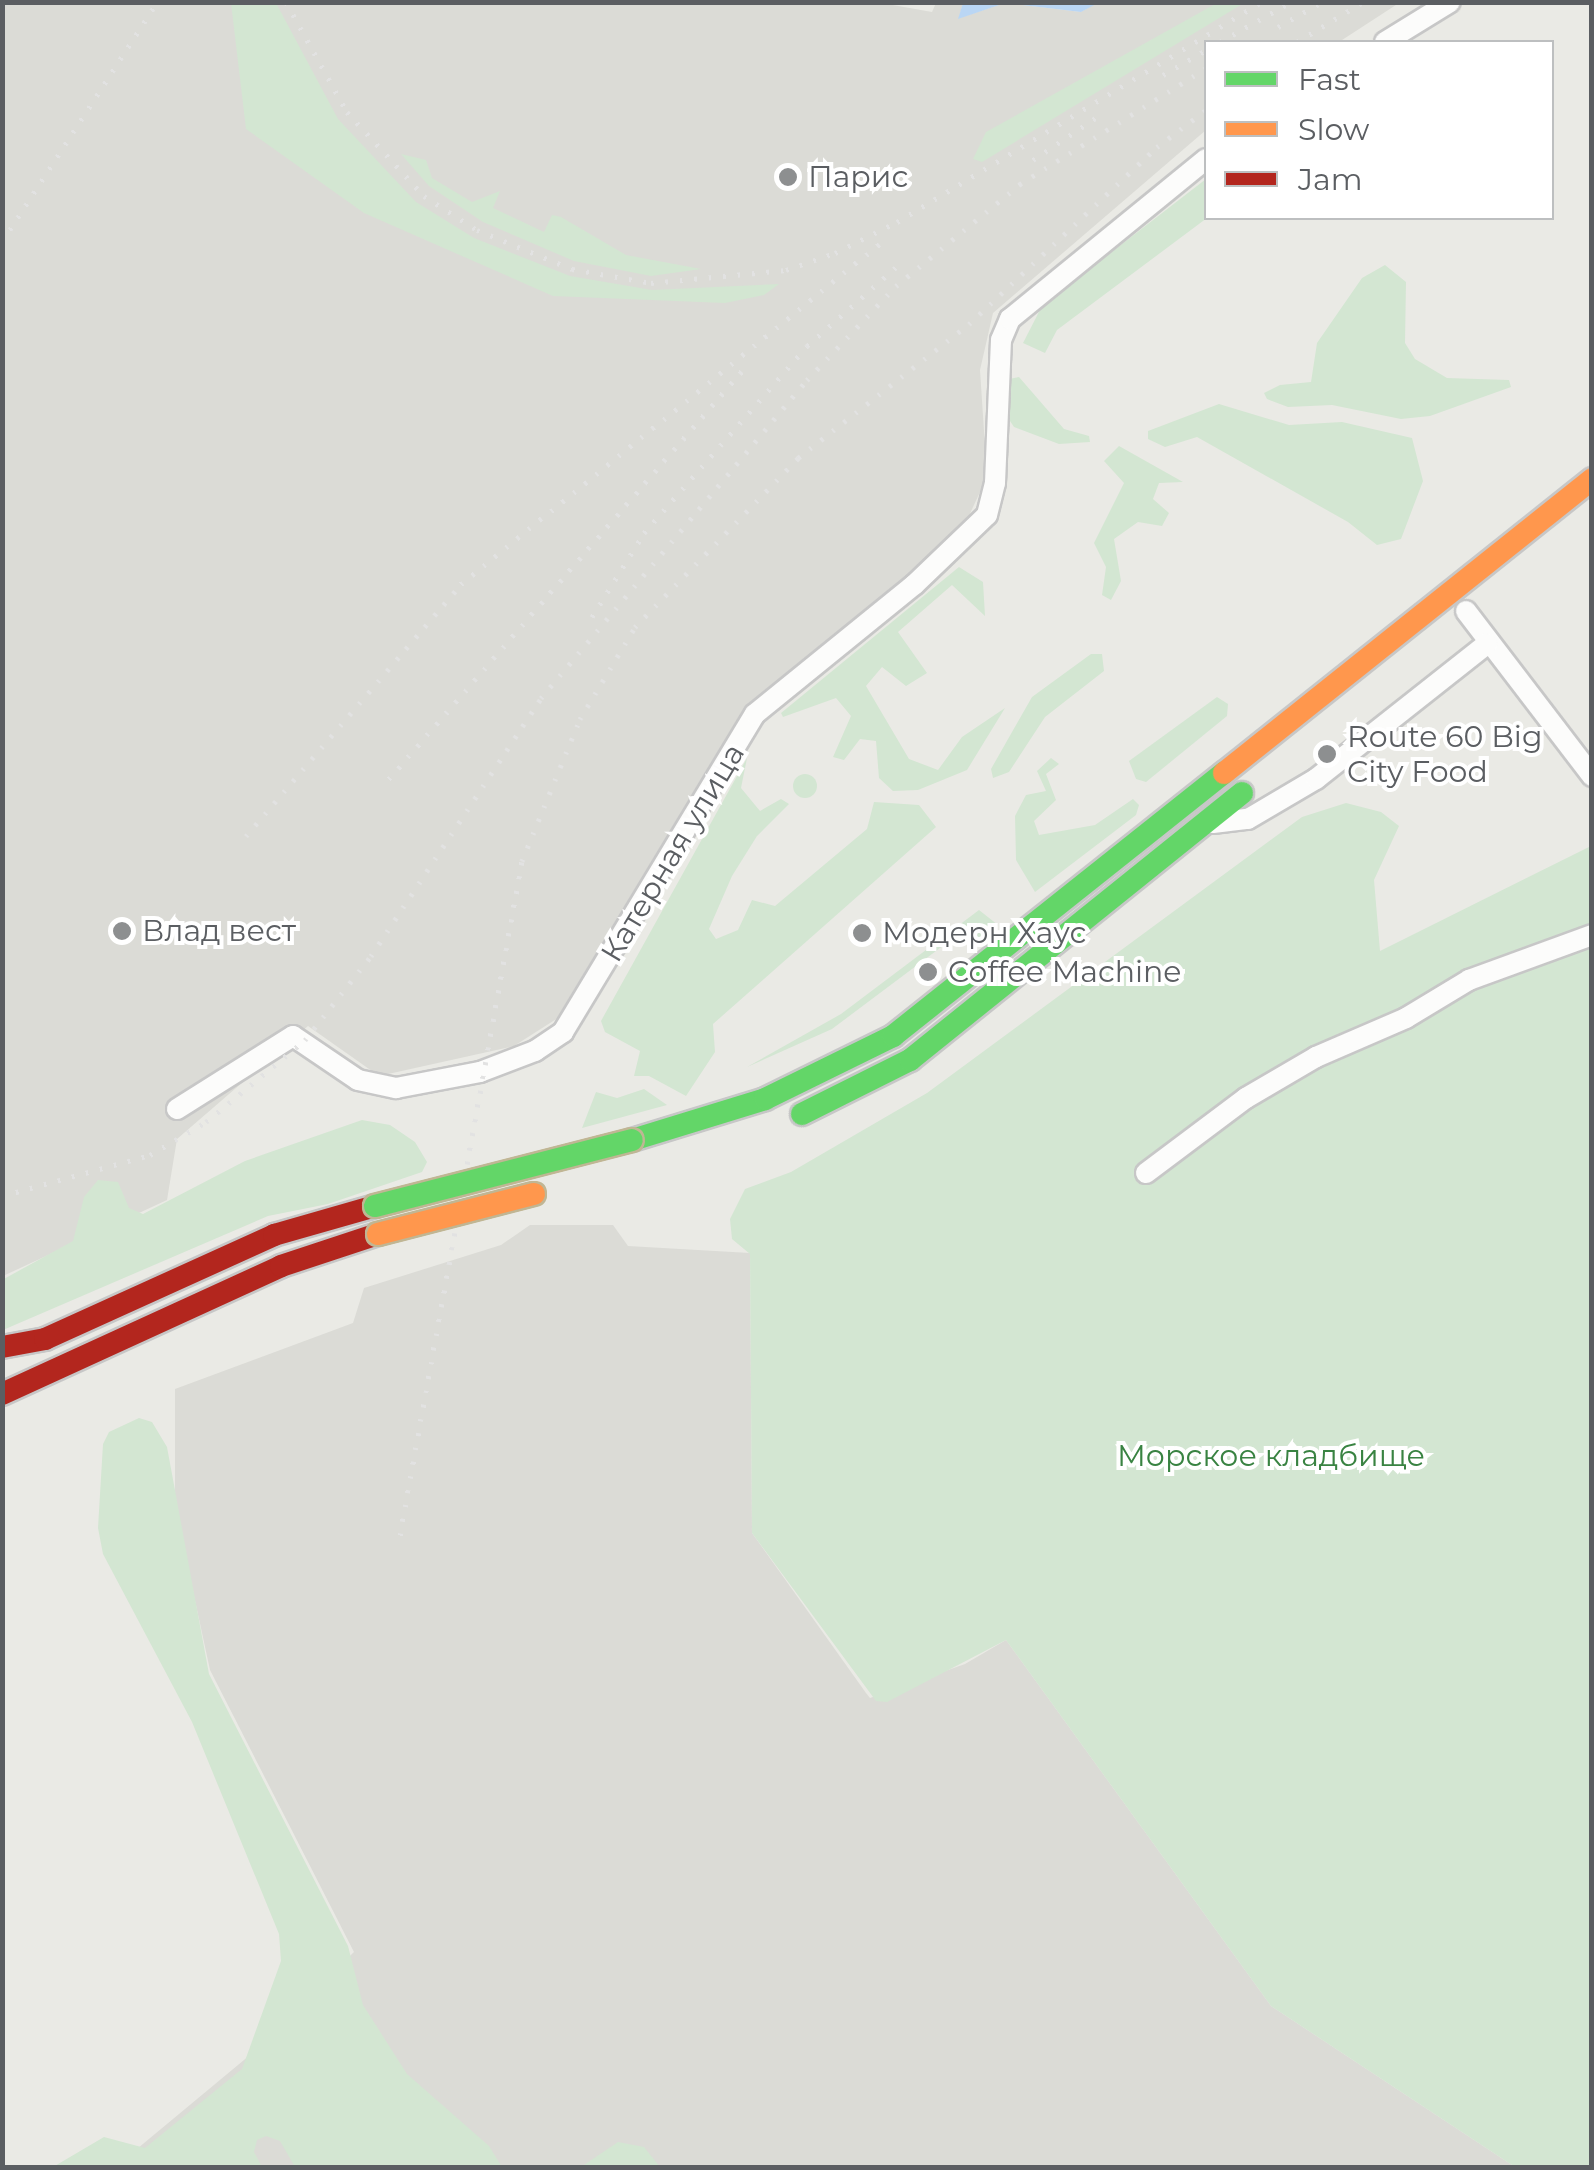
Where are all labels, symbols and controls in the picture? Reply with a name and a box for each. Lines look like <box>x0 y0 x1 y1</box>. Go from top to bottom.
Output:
legend <box>1204 40 1554 220</box>
text: Fast <box>1298 61 1361 98</box>
text: Slow <box>1298 111 1369 148</box>
place label: Парис <box>808 159 908 195</box>
text: Jam <box>1298 161 1363 198</box>
marker: Парис <box>777 166 799 188</box>
place label: Route 60 Big City Food <box>1347 719 1542 790</box>
street label: Катерная улица <box>594 737 752 969</box>
marker: Route 60 Big City Food <box>1316 743 1338 765</box>
place label: Влад вест <box>142 913 296 949</box>
place label: Модерн Хаус <box>882 915 1086 951</box>
marker: Влад вест <box>111 920 133 942</box>
marker: Модерн Хаус <box>851 922 873 944</box>
place label: Coffee Machine <box>948 954 1181 990</box>
marker: Coffee Machine <box>917 961 939 983</box>
park label: Морское кладбище <box>1117 1438 1425 1474</box>

